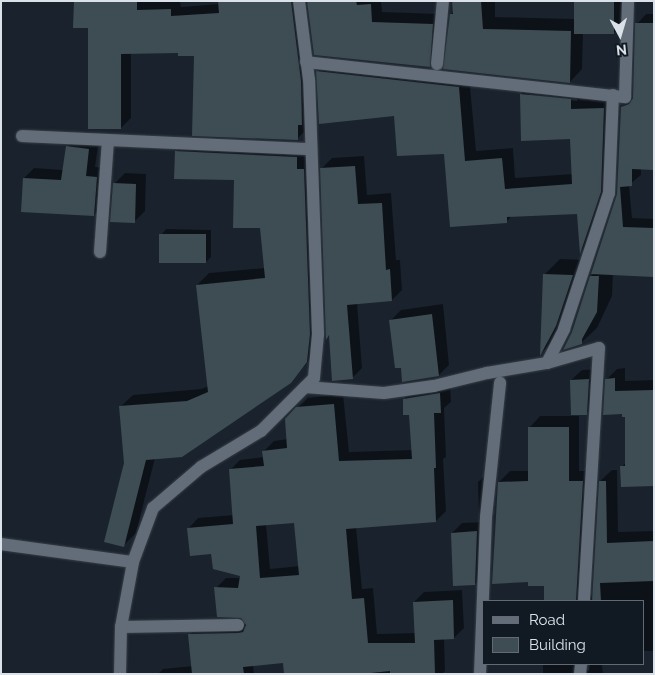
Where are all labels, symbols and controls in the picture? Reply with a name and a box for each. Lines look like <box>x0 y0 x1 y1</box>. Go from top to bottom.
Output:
north arrow <box>595 10 645 60</box>
text: N <box>615 41 628 58</box>
legend <box>482 600 645 665</box>
text: Road <box>529 611 565 629</box>
text: Building <box>529 636 586 654</box>

